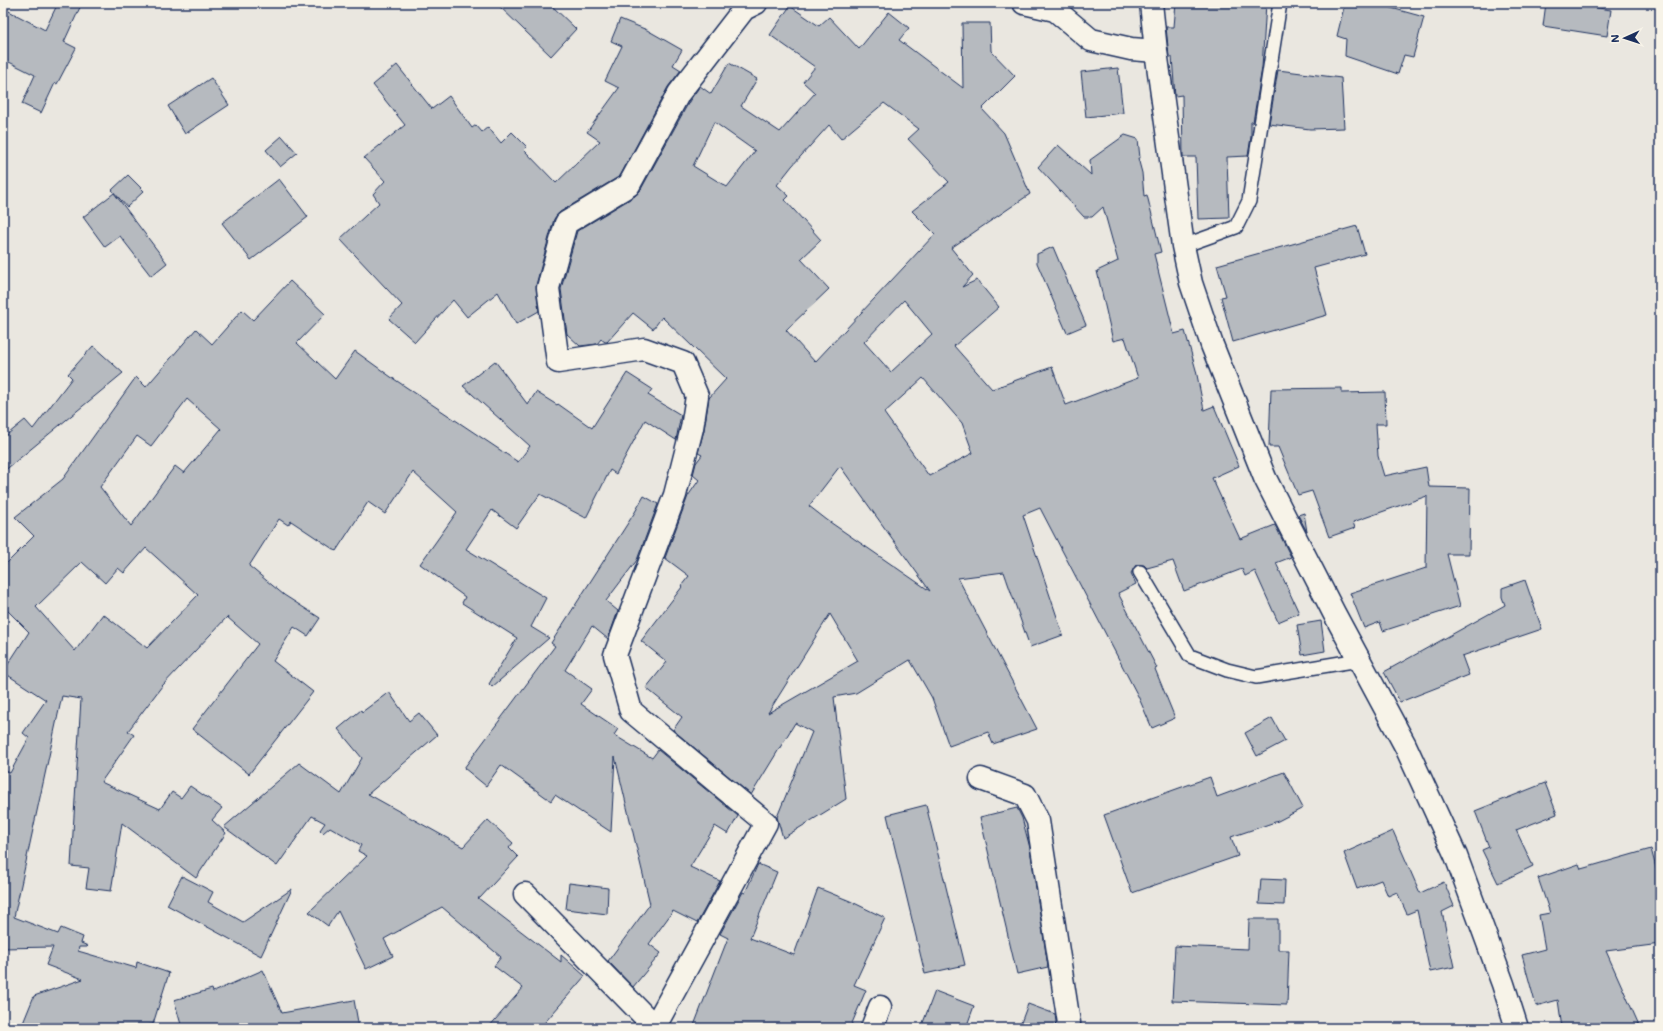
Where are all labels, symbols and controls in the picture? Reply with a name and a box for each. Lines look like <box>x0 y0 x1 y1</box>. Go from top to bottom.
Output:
north arrow <box>1605 18 1645 58</box>
text: N <box>1607 34 1622 43</box>

